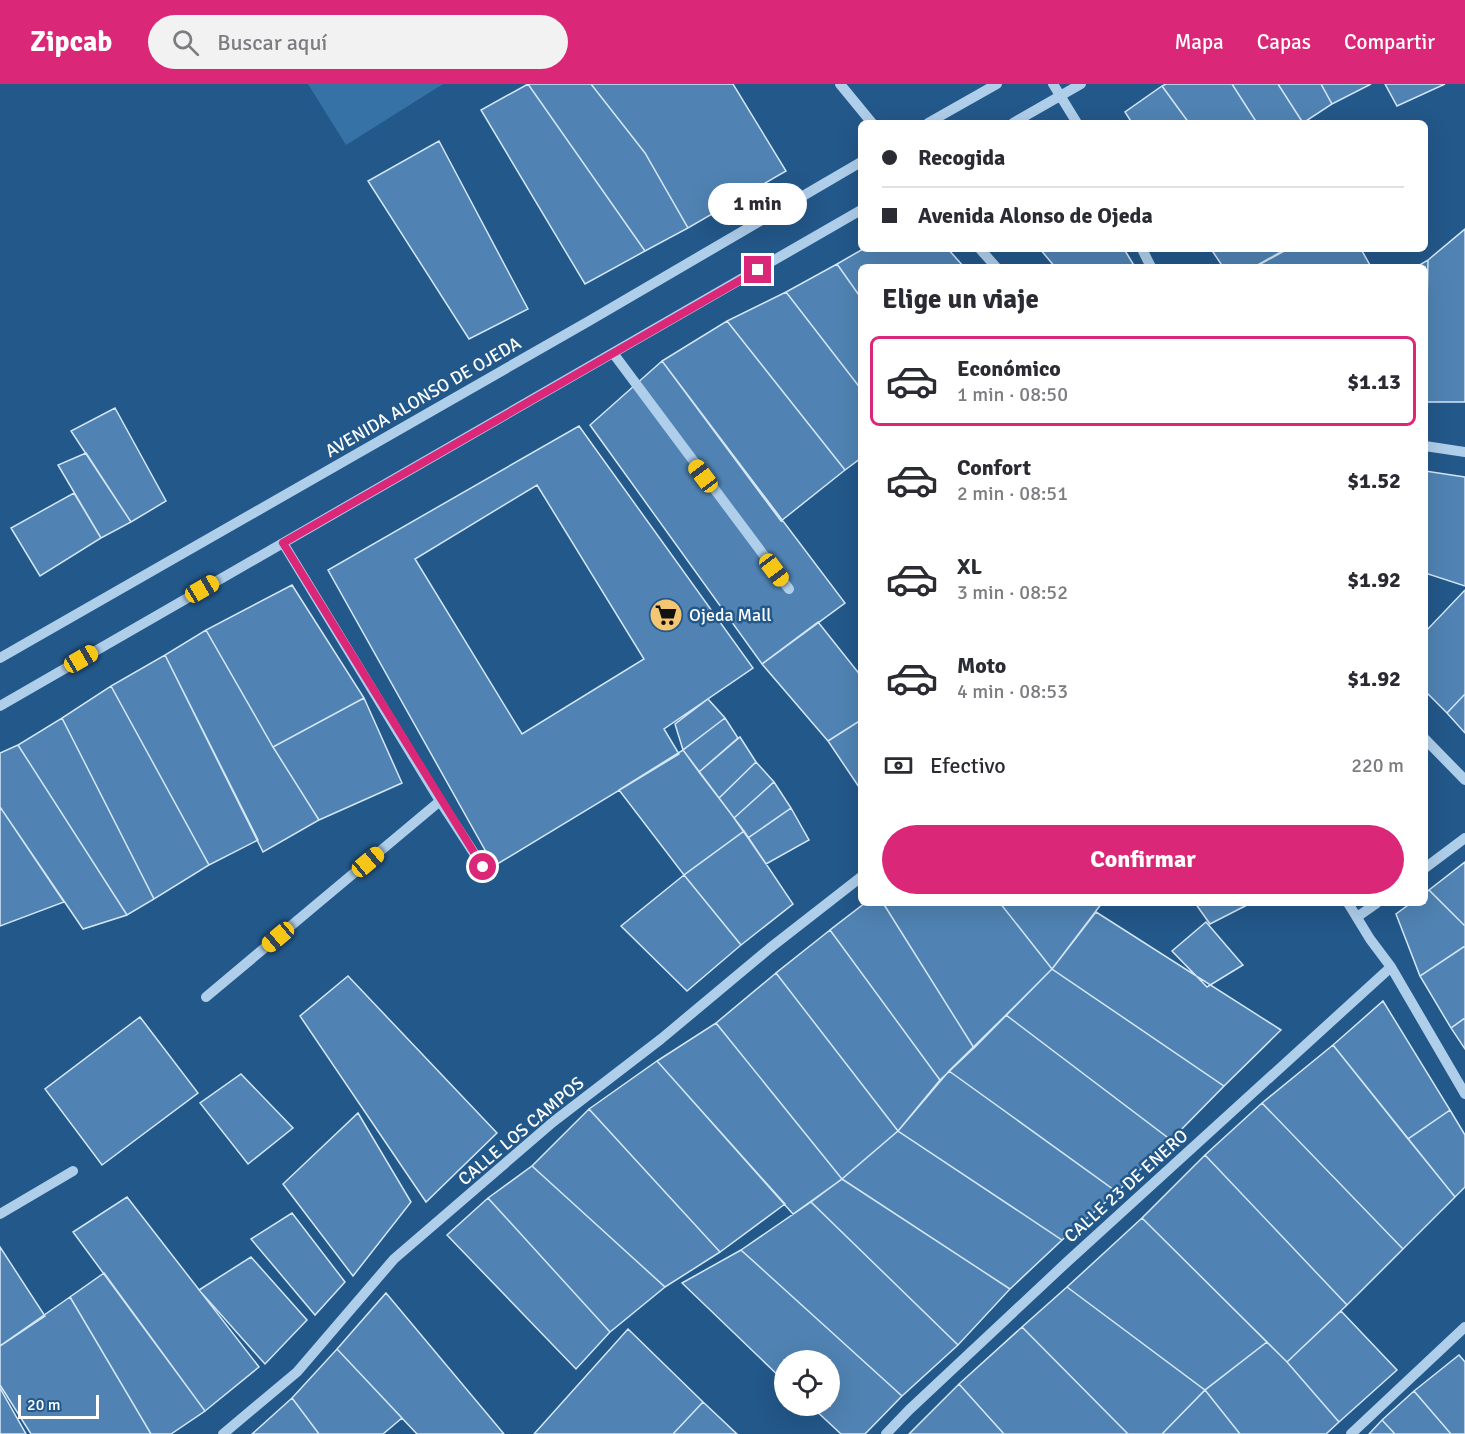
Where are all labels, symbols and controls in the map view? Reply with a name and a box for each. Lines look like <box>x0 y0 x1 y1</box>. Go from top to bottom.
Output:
search box <box>148 15 568 69</box>
text: Zipcab <box>30 25 112 59</box>
icon: search <box>169 26 202 59</box>
text: Buscar aquí <box>217 29 327 56</box>
text: Mapa <box>1174 29 1224 55</box>
text: Capas <box>1257 29 1311 55</box>
text: Compartir <box>1344 29 1435 55</box>
text: Recogida <box>918 144 1005 171</box>
callout: 1 min <box>708 183 807 225</box>
text: 1 min <box>733 191 782 216</box>
text: Avenida Alonso de Ojeda <box>918 202 1153 229</box>
route end <box>744 256 771 283</box>
text: Elige un viaje <box>882 283 1039 316</box>
street label: AVENIDA ALONSO DE OJEDA <box>321 332 525 462</box>
icon: car <box>885 354 939 408</box>
text: Económico <box>957 355 1061 382</box>
text: $1.13 <box>1347 368 1401 395</box>
text: 1 min · 08:50 <box>957 382 1068 407</box>
icon: car <box>885 453 939 507</box>
text: Confort <box>957 454 1031 481</box>
car <box>685 456 721 496</box>
text: $1.52 <box>1347 467 1401 494</box>
text: 2 min · 08:51 <box>957 481 1068 506</box>
car <box>756 550 792 590</box>
icon: car <box>885 552 939 606</box>
text: XL <box>957 553 982 580</box>
text: $1.92 <box>1347 566 1401 593</box>
car <box>182 572 222 606</box>
text: 3 min · 08:52 <box>957 580 1068 605</box>
supermarket icon: Ojeda Mall <box>648 597 684 633</box>
place label: Ojeda Mall <box>689 604 772 626</box>
car <box>61 642 101 676</box>
icon: car <box>885 651 939 705</box>
text: Moto <box>957 652 1006 679</box>
text: $1.92 <box>1347 665 1401 692</box>
text: 4 min · 08:53 <box>957 679 1068 704</box>
icon: cash <box>882 749 915 782</box>
text: Efectivo <box>930 752 1006 779</box>
text: 220 m <box>1351 753 1404 778</box>
button: Confirmar <box>882 825 1404 894</box>
car <box>348 844 388 880</box>
route start <box>469 853 496 880</box>
car <box>258 919 298 955</box>
street label: CALLE LOS CAMPOS <box>454 1072 588 1190</box>
street label: CALLE 23 DE ENERO <box>1060 1125 1192 1247</box>
map controls <box>774 1350 840 1416</box>
button: locate <box>774 1350 840 1416</box>
scale bar <box>18 1392 99 1420</box>
text: 20 m <box>27 1395 61 1415</box>

